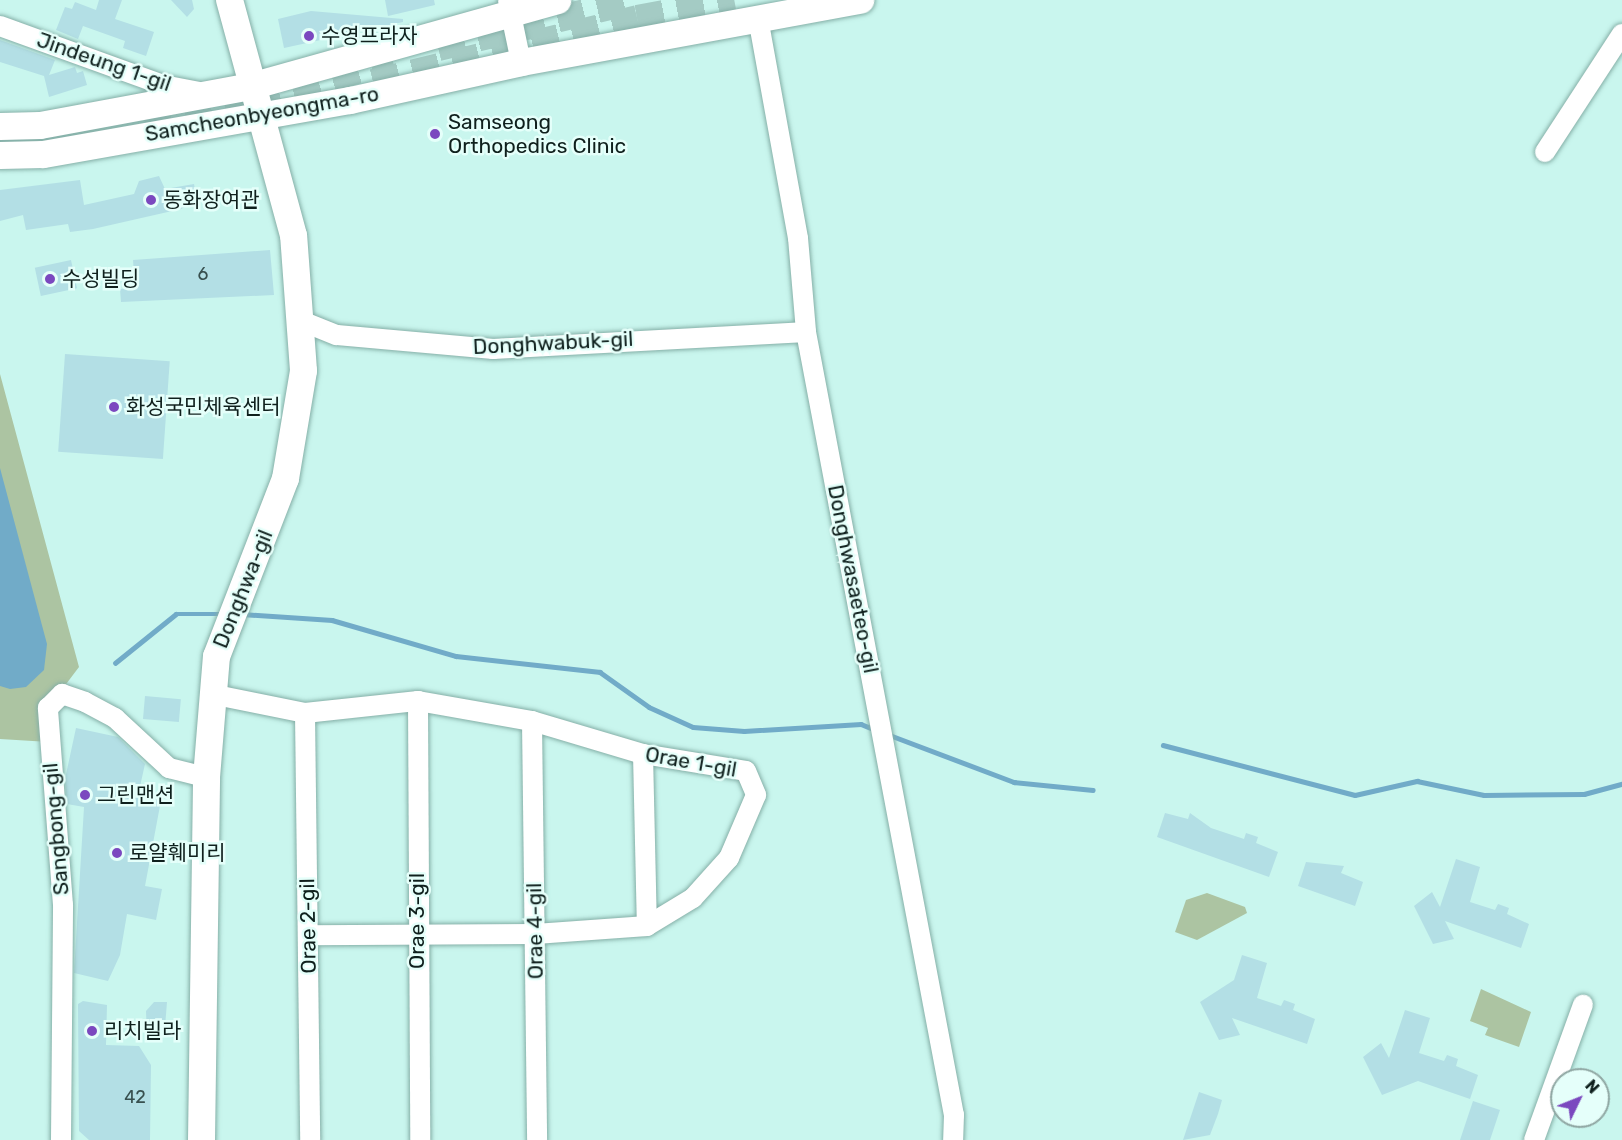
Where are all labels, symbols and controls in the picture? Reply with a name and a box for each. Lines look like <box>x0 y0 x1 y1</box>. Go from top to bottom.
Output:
place label: 수영프라자 <box>321 23 418 49</box>
street label: Jindeung 1-gil <box>34 27 174 97</box>
marker: 수영프라자 <box>302 29 316 43</box>
street label: Samcheonbyeongma-ro <box>143 81 381 147</box>
place label: Samseong Orthopedics Clinic <box>448 109 626 159</box>
marker: Samseong Orthopedics Clinic <box>426 125 444 143</box>
place label: 동화장여관 <box>163 187 260 213</box>
marker: 동화장여관 <box>144 193 158 207</box>
house number: 6 <box>198 263 208 285</box>
place label: 수성빌딩 <box>62 266 139 292</box>
marker: 수성빌딩 <box>43 272 57 286</box>
street label: Donghwabuk-gil <box>472 326 634 360</box>
place label: 화성국민체육센터 <box>126 394 281 420</box>
marker: 화성국민체육센터 <box>107 400 121 414</box>
street label: Donghwasaeteo-gil <box>822 483 884 675</box>
street label: Donghwa-gil <box>208 526 278 652</box>
street label: Orae 1-gil <box>643 742 739 782</box>
street label: Sangbong-gil <box>38 762 74 896</box>
place label: 그린맨션 <box>97 782 174 808</box>
marker: 그린맨션 <box>78 788 92 802</box>
place label: 로얄훼미리 <box>129 840 226 866</box>
marker: 로얄훼미리 <box>110 846 124 860</box>
street label: Orae 3-gil <box>404 873 430 969</box>
street label: Orae 2-gil <box>295 878 321 974</box>
street label: Orae 4-gil <box>522 883 548 979</box>
place label: 리치빌라 <box>104 1018 181 1044</box>
marker: 리치빌라 <box>85 1024 99 1038</box>
north arrow <box>1550 1068 1610 1128</box>
text: N <box>1581 1076 1603 1097</box>
house number: 42 <box>124 1086 146 1108</box>

